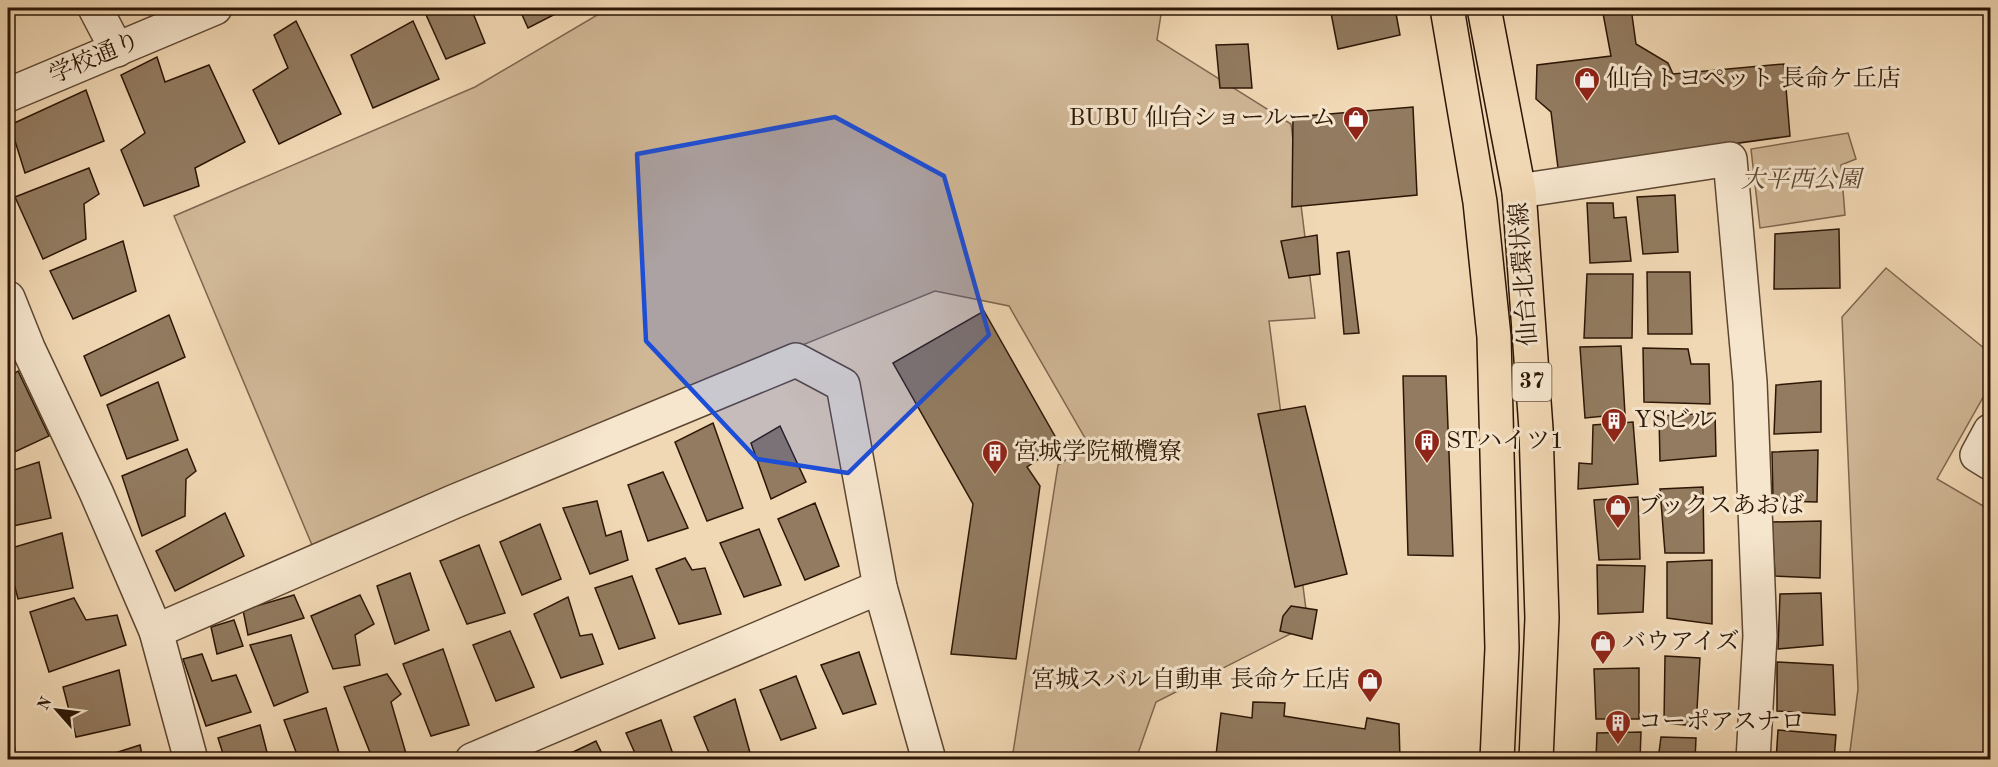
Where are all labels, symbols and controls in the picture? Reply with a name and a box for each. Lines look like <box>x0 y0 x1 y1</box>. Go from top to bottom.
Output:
street label: 学校通り <box>45 26 144 89</box>
shop icon: 仙台トヨペット 長命ケ丘店 <box>1572 65 1602 103</box>
place label: 仙台トヨペット 長命ケ丘店 <box>1606 65 1901 92</box>
place label: BUBU 仙台ショールーム <box>1069 104 1336 131</box>
shop icon: BUBU 仙台ショールーム <box>1341 104 1371 142</box>
park label: 大平西公園 <box>1741 166 1865 193</box>
street label: 仙台北環状線 <box>1505 201 1542 347</box>
road number: 37 <box>1512 363 1552 401</box>
building icon: YSビル <box>1599 406 1629 444</box>
place label: YSビル <box>1634 408 1714 433</box>
building icon: STハイツ1 <box>1412 427 1442 465</box>
place label: STハイツ1 <box>1446 429 1564 454</box>
building icon: 宮城学院橄欖寮 <box>980 438 1010 476</box>
place label: 宮城学院橄欖寮 <box>1014 438 1182 465</box>
shop icon: ブックスあおば <box>1603 492 1633 530</box>
place label: ブックスあおば <box>1638 493 1804 519</box>
shop icon: バウアイズ <box>1588 628 1618 666</box>
place label: バウアイズ <box>1622 629 1740 655</box>
place label: 宮城スバル自動車 長命ケ丘店 <box>1031 666 1350 693</box>
shop icon: 宮城スバル自動車 長命ケ丘店 <box>1355 666 1385 704</box>
north arrow <box>27 680 87 740</box>
text: N <box>36 694 56 713</box>
building icon: コーポアスナロ <box>1603 708 1633 746</box>
place label: コーポアスナロ <box>1638 709 1805 735</box>

